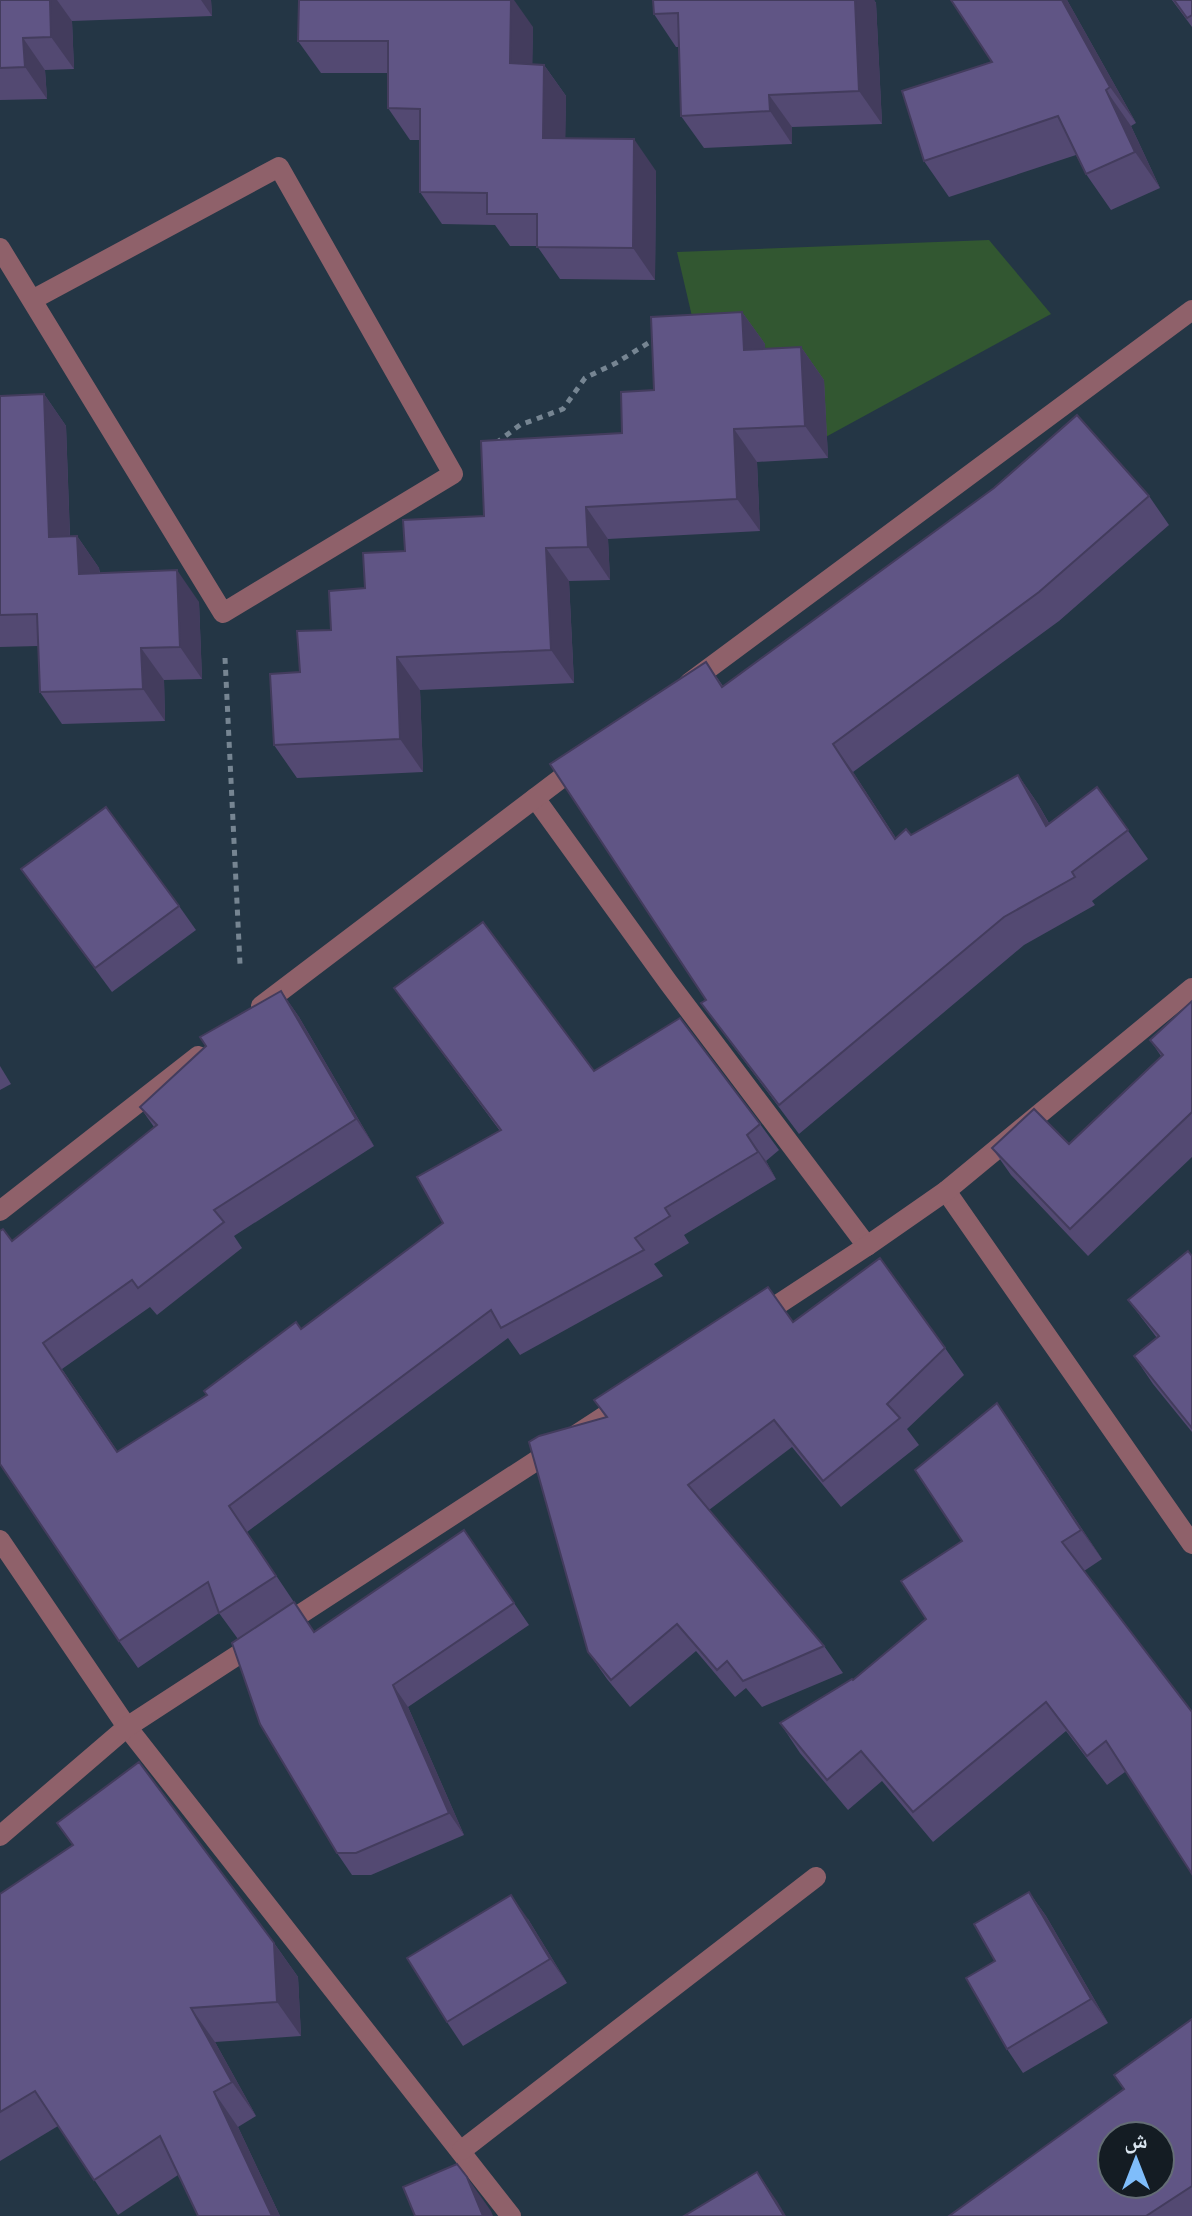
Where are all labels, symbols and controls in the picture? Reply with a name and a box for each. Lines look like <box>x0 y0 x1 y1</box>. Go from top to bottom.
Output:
north arrow <box>1096 2120 1176 2200</box>
text: ش <box>1124 2123 1148 2157</box>

